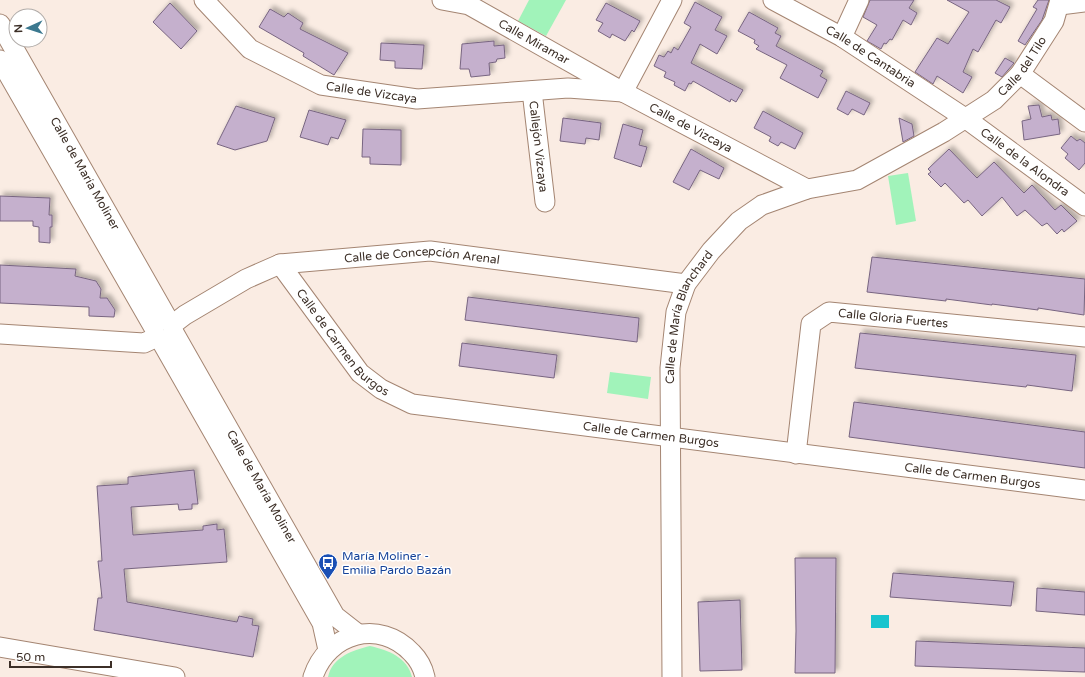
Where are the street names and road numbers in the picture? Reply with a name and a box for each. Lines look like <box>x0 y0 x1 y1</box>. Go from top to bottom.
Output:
street label: Calle Miramar <box>496 16 572 67</box>
street label: Calle de Cantabria <box>823 23 918 91</box>
street label: Calle del Tilo <box>995 34 1049 99</box>
street label: Calle de Vizcaya <box>325 79 418 106</box>
street label: Callejón Vizcaya <box>526 100 551 193</box>
street label: Calle de Vizcaya <box>647 100 735 155</box>
street label: Calle de María Moliner <box>47 115 123 233</box>
street label: Calle de la Alondra <box>978 125 1072 199</box>
street label: Calle de Concepción Arenal <box>344 244 501 267</box>
street label: Calle de María Blanchard <box>663 248 716 384</box>
street label: Calle de Carmen Burgos <box>294 286 391 399</box>
street label: Calle Gloria Fuertes <box>837 306 949 331</box>
street label: Calle de Carmen Burgos <box>582 419 720 450</box>
street label: Calle de María Moliner <box>224 428 299 546</box>
street label: Calle de Carmen Burgos <box>904 460 1042 491</box>

